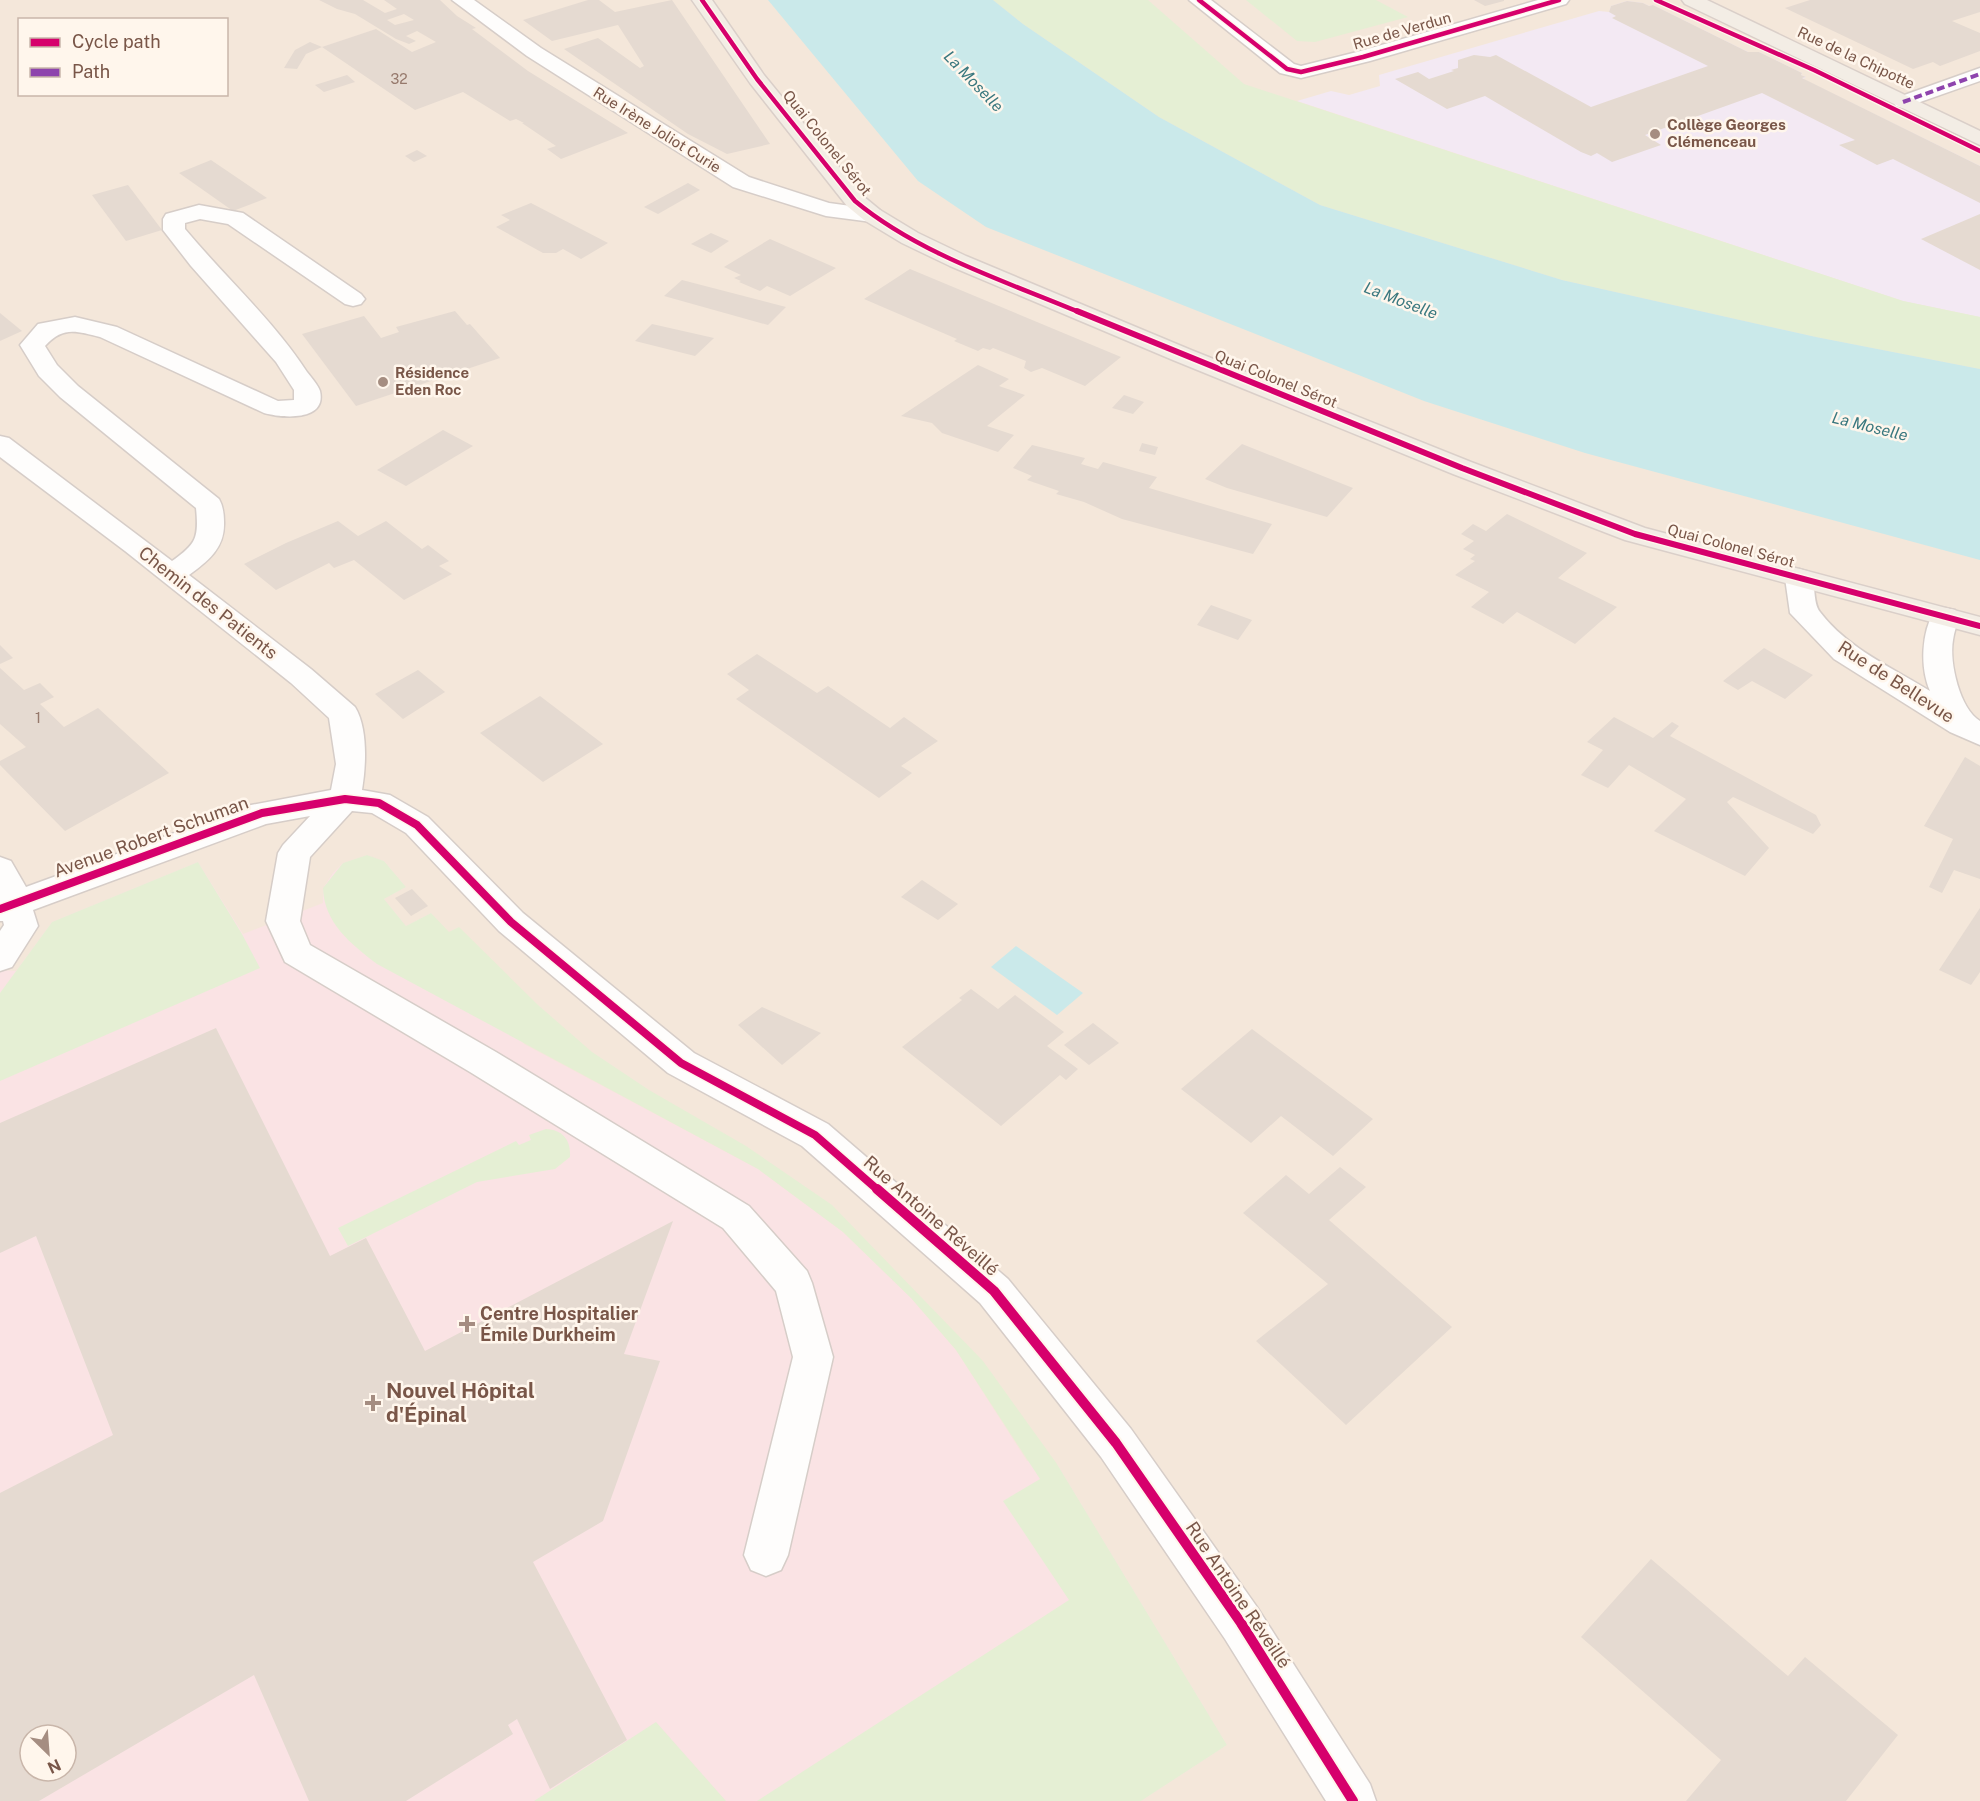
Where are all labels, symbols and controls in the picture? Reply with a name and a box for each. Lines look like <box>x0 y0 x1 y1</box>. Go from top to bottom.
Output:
street label: Rue de Verdun <box>1351 8 1453 53</box>
legend <box>18 18 228 96</box>
street label: Rue de la Chipotte <box>1795 23 1917 92</box>
text: Cycle path <box>72 31 161 52</box>
water label: La Moselle <box>940 47 1008 116</box>
text: Path <box>72 61 110 82</box>
house number: 32 <box>390 71 408 87</box>
street label: Rue Irène Joliot Curie <box>590 83 724 176</box>
street label: Quai Colonel Sérot <box>780 87 875 199</box>
place label: Collège Georges Clémenceau <box>1667 116 1786 150</box>
marker: Collège Georges Clémenceau <box>1648 127 1662 141</box>
water label: La Moselle <box>1361 278 1441 323</box>
street label: Quai Colonel Sérot <box>1212 346 1340 411</box>
place label: Résidence Eden Roc <box>395 364 469 398</box>
marker: Résidence Eden Roc <box>376 375 390 389</box>
water label: La Moselle <box>1830 408 1910 445</box>
street label: Quai Colonel Sérot <box>1666 520 1797 571</box>
street label: Chemin des Patients <box>135 542 282 663</box>
street label: Rue de Bellevue <box>1834 636 1958 727</box>
house number: 1 <box>35 709 41 726</box>
street label: Avenue Robert Schuman <box>51 791 251 882</box>
street label: Rue Antoine Réveillé <box>860 1151 1003 1280</box>
place label: Centre Hospitalier Émile Durkheim <box>480 1303 639 1345</box>
marker: Centre Hospitalier Émile Durkheim <box>458 1315 476 1333</box>
place label: Nouvel Hôpital d'Épinal <box>386 1378 535 1427</box>
marker: Nouvel Hôpital d'Épinal <box>364 1394 382 1412</box>
street label: Rue Antoine Réveillé <box>1182 1518 1295 1672</box>
north arrow <box>18 1723 78 1783</box>
text: N <box>44 1755 64 1777</box>

